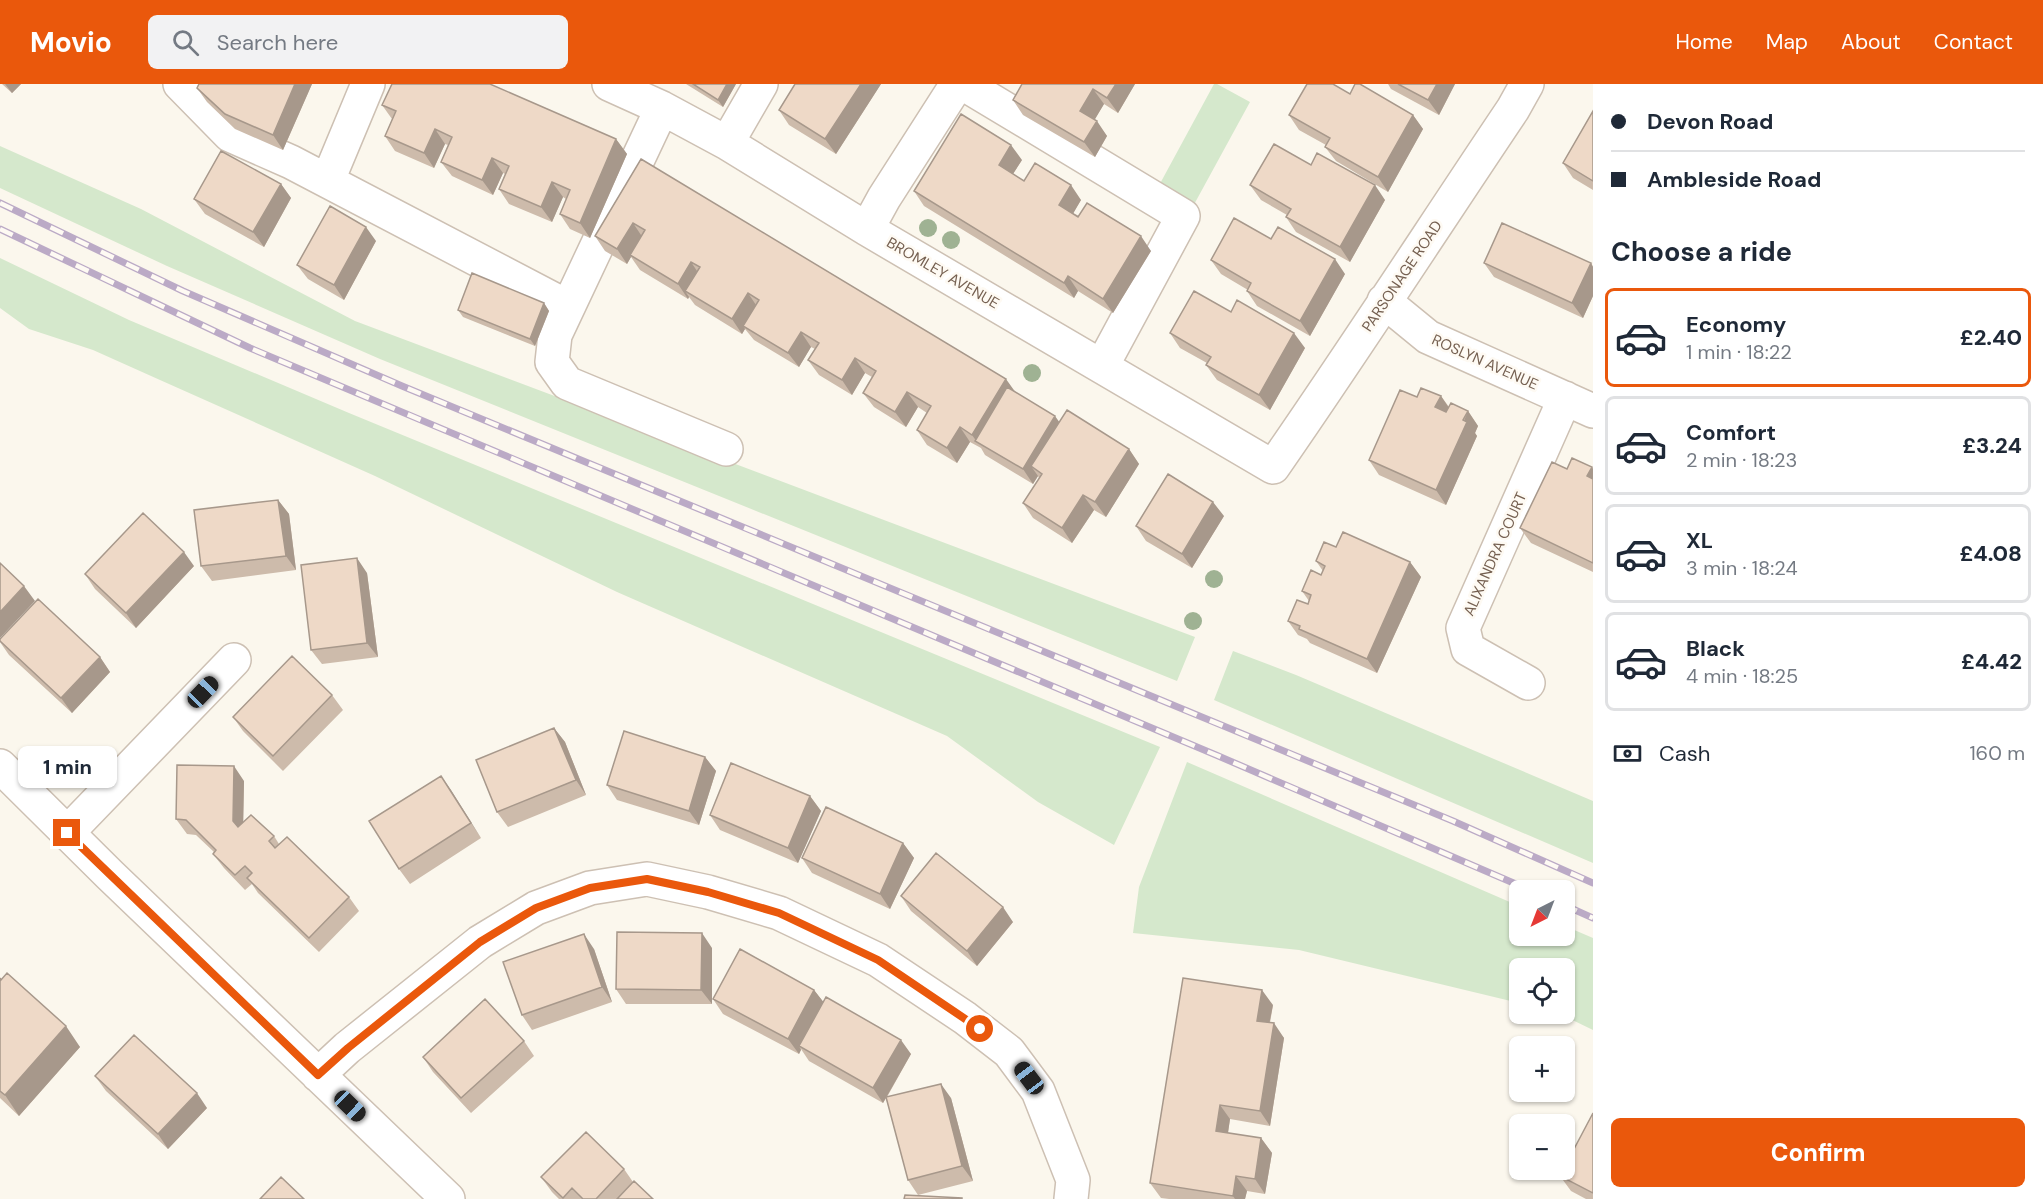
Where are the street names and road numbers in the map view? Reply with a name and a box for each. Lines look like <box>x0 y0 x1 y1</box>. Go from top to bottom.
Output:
street label: PARSONAGE ROAD <box>1357 216 1447 336</box>
street label: BROMLEY AVENUE <box>883 233 1003 313</box>
street label: ROSLYN AVENUE <box>1429 330 1541 394</box>
street label: ALIXANDRA COURT <box>1459 489 1531 619</box>

